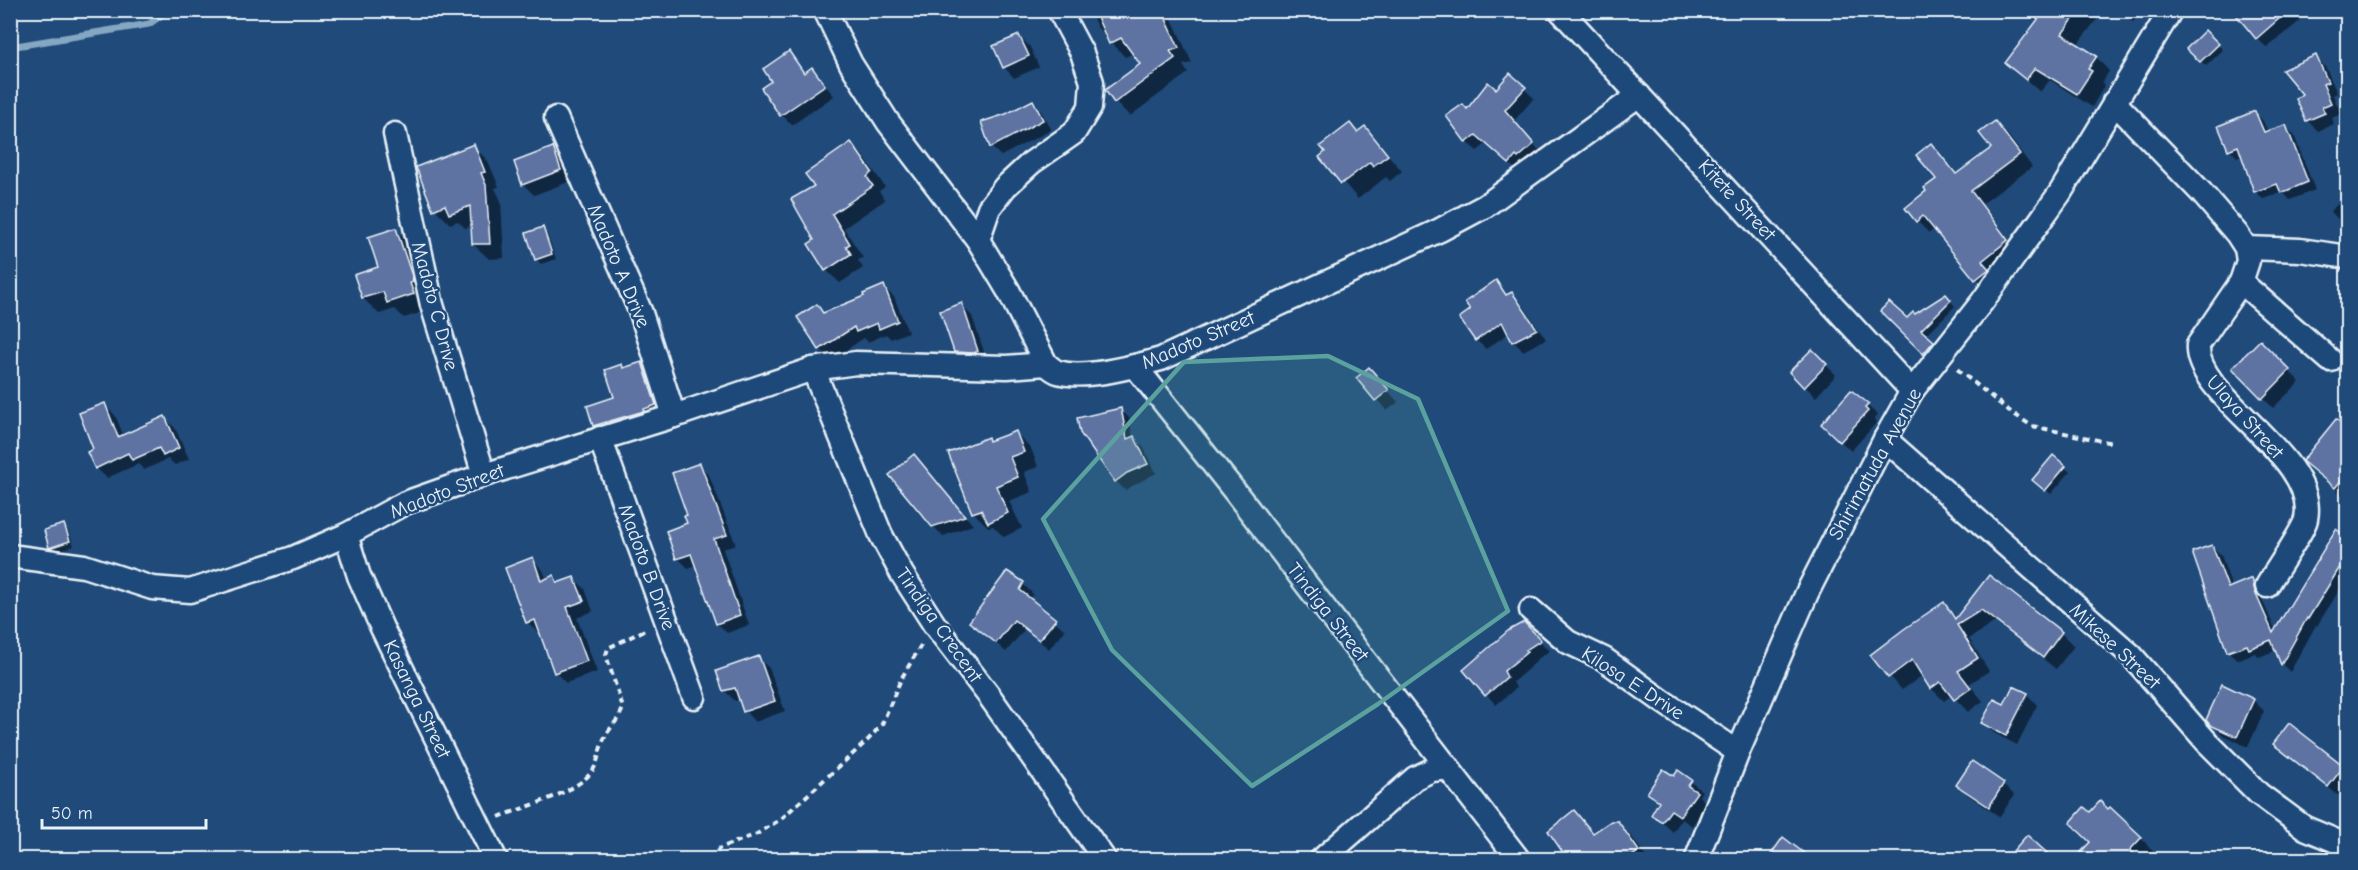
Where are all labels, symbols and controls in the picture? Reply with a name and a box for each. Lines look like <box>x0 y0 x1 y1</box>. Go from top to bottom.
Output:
street label: Kitete Street <box>1694 155 1781 246</box>
street label: Madoto A Drive <box>583 201 655 331</box>
street label: Madoto C Drive <box>407 239 463 373</box>
street label: Madoto Street <box>1138 305 1259 374</box>
street label: Ulaya Street <box>2202 371 2289 464</box>
street label: Shirimatuda Avenue <box>1824 384 1926 544</box>
street label: Madoto Street <box>387 458 509 523</box>
street label: Madoto B Drive <box>614 501 680 633</box>
street label: Tindiga Street <box>1282 558 1374 667</box>
street label: Tindiga Crecent <box>891 563 988 688</box>
street label: Mikese Street <box>2065 598 2166 695</box>
street label: Kasanga Street <box>378 636 456 763</box>
street label: Kilosa E Drive <box>1577 641 1689 725</box>
scale bar <box>42 792 206 830</box>
text: 50 m <box>51 803 93 824</box>

